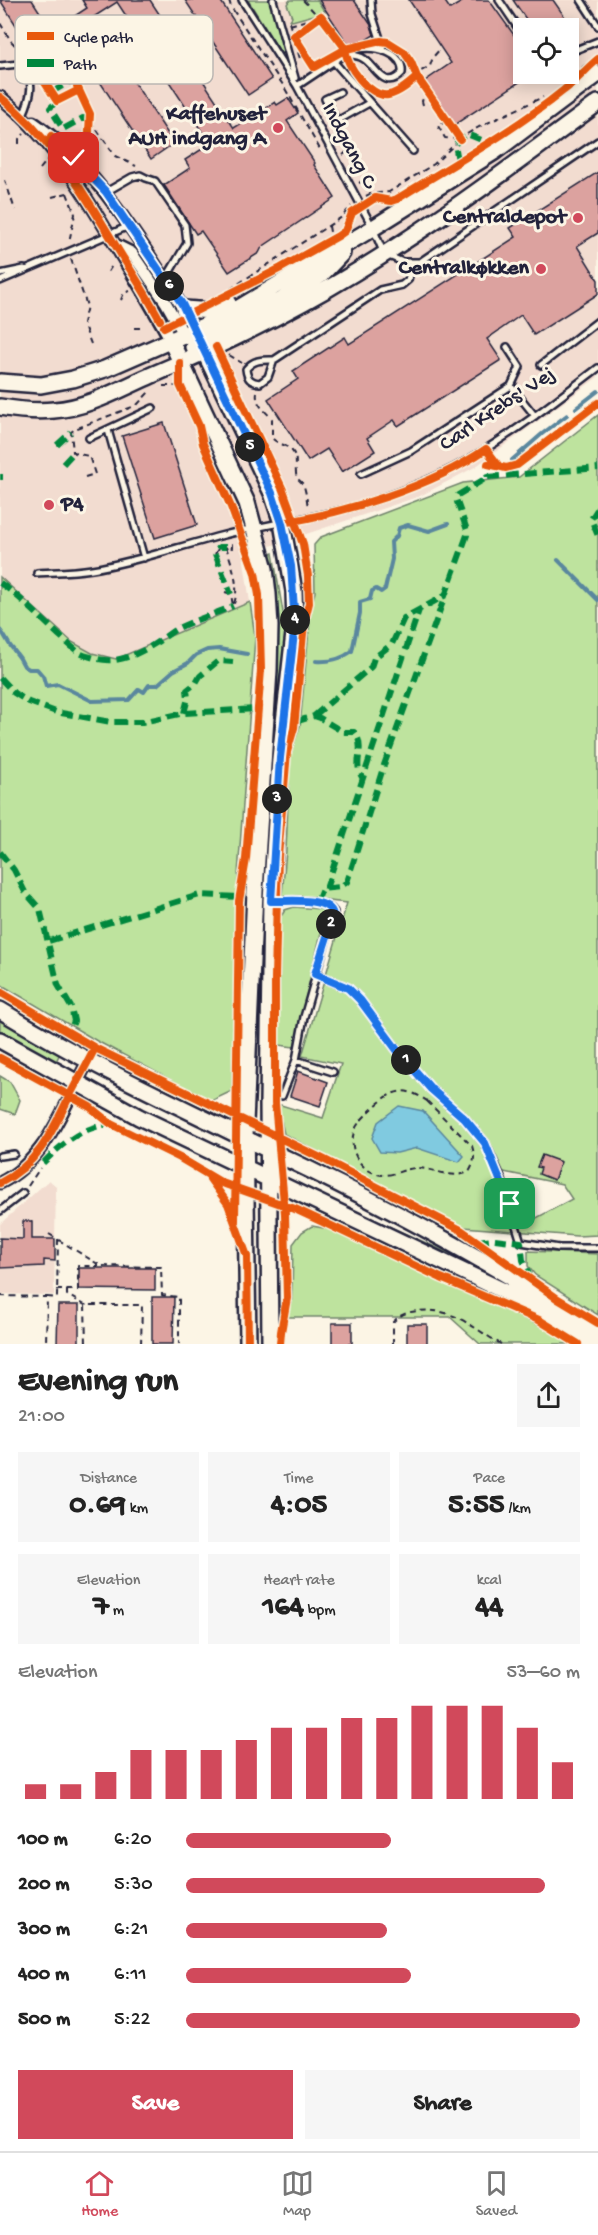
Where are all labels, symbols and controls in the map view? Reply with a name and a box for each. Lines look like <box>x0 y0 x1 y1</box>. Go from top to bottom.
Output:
legend <box>15 15 213 84</box>
map controls <box>513 18 579 84</box>
button: locate <box>513 18 579 84</box>
text: Cycle path <box>64 30 134 49</box>
text: Path <box>63 57 97 76</box>
street label: Indgang C <box>315 99 382 195</box>
place label: Kaffehuset AUH indgang A <box>128 102 268 153</box>
marker: Kaffehuset AUH indgang A <box>271 121 285 135</box>
pin <box>48 132 99 183</box>
icon: check <box>57 141 90 174</box>
place label: Centraldepot <box>442 205 568 231</box>
marker: Centraldepot <box>571 211 585 225</box>
place label: Centralkøkken <box>398 256 530 282</box>
marker: Centralkøkken <box>534 262 548 276</box>
pin: 6 <box>154 271 184 301</box>
text: 6 <box>165 276 173 295</box>
street label: Carl Krebs' Vej <box>435 362 561 458</box>
pin: 5 <box>235 432 265 462</box>
text: 5 <box>246 437 254 456</box>
place label: P4 <box>60 492 84 518</box>
marker: P4 <box>42 498 56 512</box>
pin: 4 <box>280 605 310 635</box>
text: 4 <box>291 610 299 629</box>
pin: 3 <box>262 784 292 814</box>
text: 3 <box>273 789 281 808</box>
pin: 2 <box>316 909 346 939</box>
text: 2 <box>327 914 335 933</box>
pin: 1 <box>391 1045 421 1075</box>
text: 1 <box>403 1050 409 1069</box>
pin <box>484 1178 535 1229</box>
icon: arrive <box>493 1187 526 1220</box>
text: Evening run <box>18 1364 178 1402</box>
button: share <box>517 1364 580 1427</box>
text: 21:00 <box>18 1406 65 1429</box>
text: Distance <box>80 1470 137 1489</box>
text: Time <box>284 1470 314 1489</box>
text: Pace <box>474 1470 505 1489</box>
text: 0.69 <box>69 1489 126 1524</box>
text: 4:05 <box>271 1489 327 1524</box>
text: 5:55 <box>448 1489 505 1524</box>
text: km <box>126 1500 148 1519</box>
text: /km <box>505 1500 531 1519</box>
text: Elevation <box>77 1572 140 1591</box>
text: Heart rate <box>263 1572 335 1591</box>
text: kcal <box>477 1572 502 1591</box>
text: 7 <box>93 1591 109 1626</box>
text: 164 <box>263 1591 304 1626</box>
text: 44 <box>475 1591 504 1626</box>
text: m <box>109 1602 124 1621</box>
text: bpm <box>304 1602 335 1621</box>
text: Elevation <box>18 1662 98 1685</box>
text: 53–60 m <box>506 1662 580 1685</box>
text: 100 m <box>18 1829 68 1852</box>
text: 6:20 <box>114 1829 152 1852</box>
text: 200 m <box>18 1874 69 1897</box>
text: 5:30 <box>114 1874 153 1897</box>
text: 300 m <box>18 1919 70 1942</box>
text: 6:21 <box>114 1919 148 1942</box>
text: 400 m <box>18 1964 69 1987</box>
text: 6:11 <box>114 1964 147 1987</box>
text: 500 m <box>18 2009 70 2032</box>
text: 5:22 <box>114 2009 150 2032</box>
button: Save <box>18 2070 293 2139</box>
button: Share <box>305 2070 580 2139</box>
tab: Home <box>81 2167 118 2222</box>
tab: Map <box>281 2167 314 2222</box>
tab: Saved <box>476 2167 517 2222</box>

